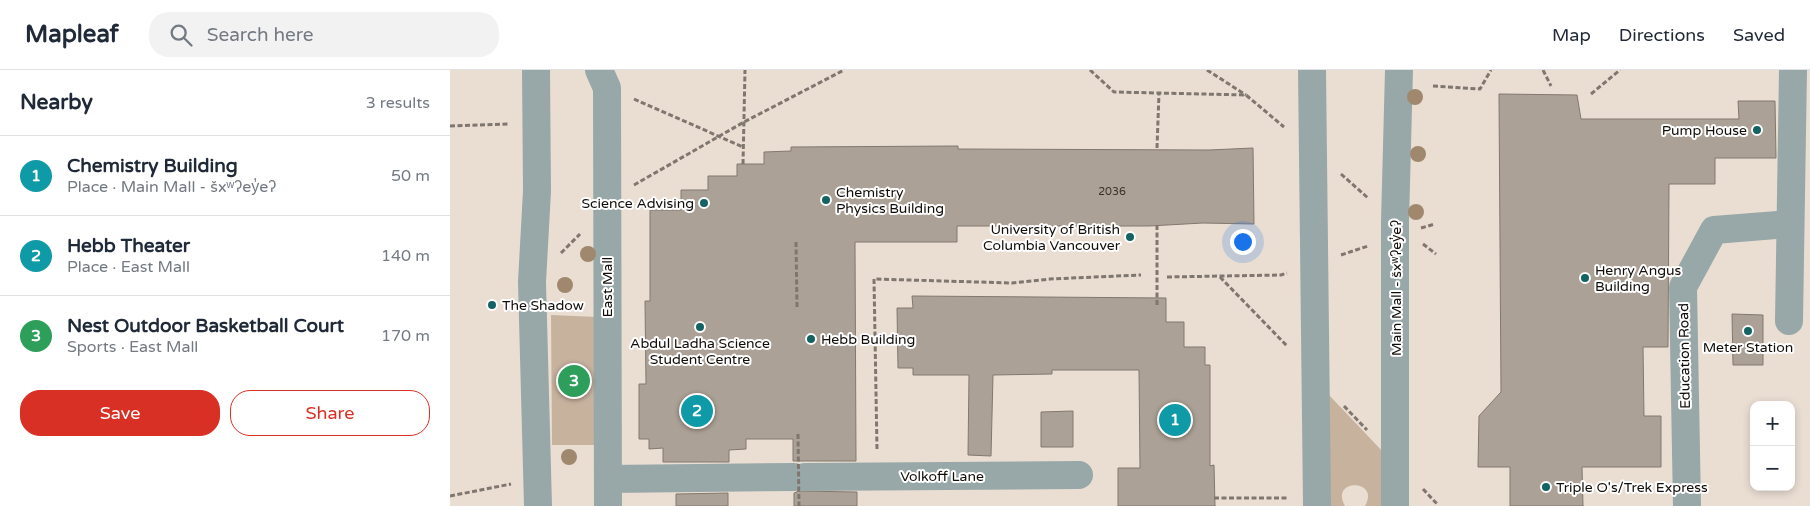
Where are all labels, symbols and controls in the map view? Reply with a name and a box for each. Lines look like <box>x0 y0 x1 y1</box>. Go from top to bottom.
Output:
search box <box>149 12 499 57</box>
text: Mapleaf <box>25 20 119 49</box>
icon: search <box>167 21 195 49</box>
text: Search here <box>207 24 314 46</box>
text: Map <box>1552 24 1591 46</box>
text: Directions <box>1619 24 1705 46</box>
text: Saved <box>1733 24 1785 46</box>
text: Nearby <box>20 90 93 115</box>
text: 3 results <box>366 93 430 113</box>
place label: Pump House <box>1662 122 1747 139</box>
marker: Pump House <box>1751 124 1763 136</box>
text: Chemistry Building <box>67 155 238 177</box>
text: 1 <box>31 166 41 186</box>
text: 50 m <box>391 166 430 186</box>
text: Place · Main Mall - šxʷʔey̓eʔ <box>67 177 276 197</box>
place label: Chemistry Physics Building <box>836 184 944 217</box>
house number: 2036 <box>1098 185 1126 198</box>
marker: Chemistry Physics Building <box>820 194 832 206</box>
place label: Science Advising <box>581 195 694 212</box>
marker: Science Advising <box>698 197 710 209</box>
street label: Main Mall - šxʷʔey̓eʔ <box>1388 220 1405 356</box>
place label: University of British Columbia Vancouver <box>983 221 1121 254</box>
your location <box>1230 229 1256 255</box>
marker: University of British Columbia Vancouver <box>1124 231 1136 243</box>
text: Hebb Theater <box>67 235 190 257</box>
text: 2 <box>31 246 41 266</box>
text: 140 m <box>381 246 430 266</box>
text: Place · East Mall <box>67 257 190 277</box>
street label: East Mall <box>599 257 616 317</box>
place label: Henry Angus Building <box>1595 262 1682 295</box>
marker: Henry Angus Building <box>1579 272 1591 284</box>
place label: The Shadow <box>502 297 584 314</box>
marker: The Shadow <box>486 299 498 311</box>
street label: Education Road <box>1675 303 1694 409</box>
text: Nest Outdoor Basketball Court <box>67 315 344 337</box>
marker: Abdul Ladha Science Student Centre <box>694 321 706 333</box>
marker: Meter Station <box>1742 325 1754 337</box>
text: 3 <box>31 326 41 346</box>
text: 170 m <box>381 326 430 346</box>
place label: Hebb Building <box>821 331 915 348</box>
marker: Hebb Building <box>805 333 817 345</box>
place label: Abdul Ladha Science Student Centre <box>630 335 770 368</box>
text: Sports · East Mall <box>67 337 198 357</box>
place label: Meter Station <box>1703 339 1793 356</box>
pin: 3 <box>558 362 590 400</box>
button: Save <box>20 390 220 436</box>
button: Share <box>230 390 430 436</box>
pin: 2 <box>681 392 713 430</box>
pin: 1 <box>1159 401 1191 439</box>
map controls <box>1750 401 1795 491</box>
button: + <box>1750 401 1795 446</box>
button: − <box>1750 446 1795 491</box>
street label: Volkoff Lane <box>900 468 984 485</box>
place label: Triple O's/Trek Express <box>1556 479 1708 496</box>
marker: Triple O's/Trek Express <box>1540 481 1552 493</box>

